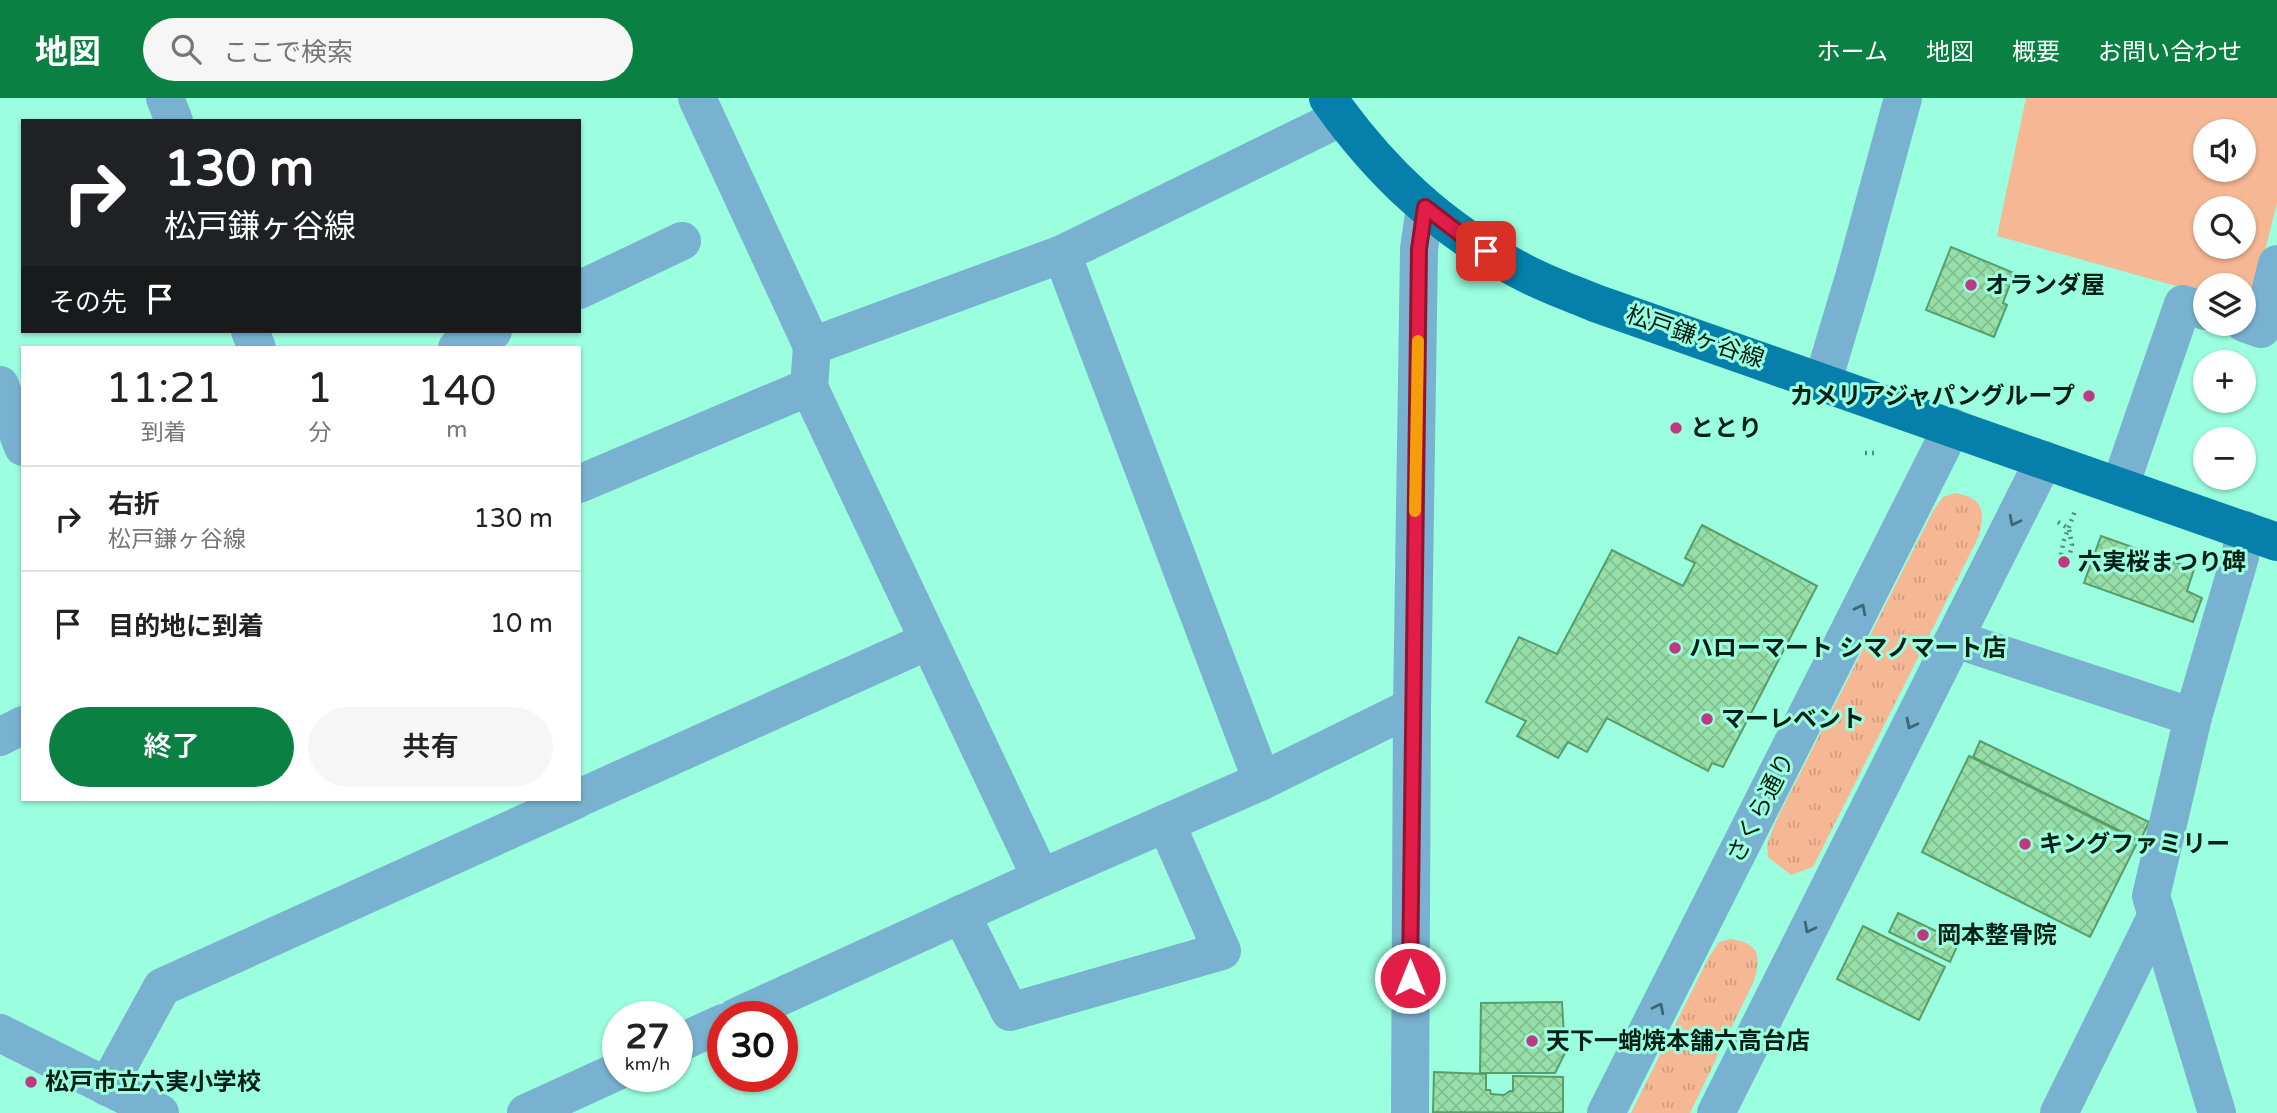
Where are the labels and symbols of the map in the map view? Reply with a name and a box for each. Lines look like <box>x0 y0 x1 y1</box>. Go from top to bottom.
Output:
pin <box>1456 221 1516 281</box>
place label: オランダ屋 <box>1985 271 2105 300</box>
marker: オランダ屋 <box>1963 277 1979 293</box>
street label: 松戸鎌ヶ谷線 <box>1622 300 1768 374</box>
place label: カメリアジャパングループ <box>1789 382 2075 411</box>
marker: カメリアジャパングループ <box>2081 388 2097 404</box>
place label: ととり <box>1690 414 1762 443</box>
marker: ととり <box>1668 420 1684 436</box>
one-way arrow <box>2009 514 2023 527</box>
place label: 六実桜まつり碑 <box>2078 548 2246 577</box>
marker: 六実桜まつり碑 <box>2056 554 2072 570</box>
one-way arrow <box>1853 604 1867 616</box>
place label: ハローマート シマノマート店 <box>1689 634 2007 663</box>
marker: ハローマート シマノマート店 <box>1667 640 1683 656</box>
place label: マーレベント <box>1721 705 1865 734</box>
marker: マーレベント <box>1699 711 1715 727</box>
one-way arrow <box>1906 717 1920 730</box>
street label: さくら通り <box>1721 748 1801 868</box>
place label: キングファミリー <box>2039 830 2230 859</box>
marker: キングファミリー <box>2017 836 2033 852</box>
one-way arrow <box>1804 921 1818 933</box>
place label: 岡本整骨院 <box>1937 921 2057 950</box>
marker: 岡本整骨院 <box>1915 927 1931 943</box>
position arrow <box>1373 941 1447 1015</box>
speed limit sign: 30 <box>707 1001 798 1092</box>
one-way arrow <box>1650 1003 1664 1015</box>
place label: 天下一蛸焼本舗六高台店 <box>1546 1027 1810 1056</box>
marker: 天下一蛸焼本舗六高台店 <box>1524 1033 1540 1049</box>
place label: 松戸市立六実小学校 <box>45 1068 261 1097</box>
marker: 松戸市立六実小学校 <box>23 1074 39 1090</box>

